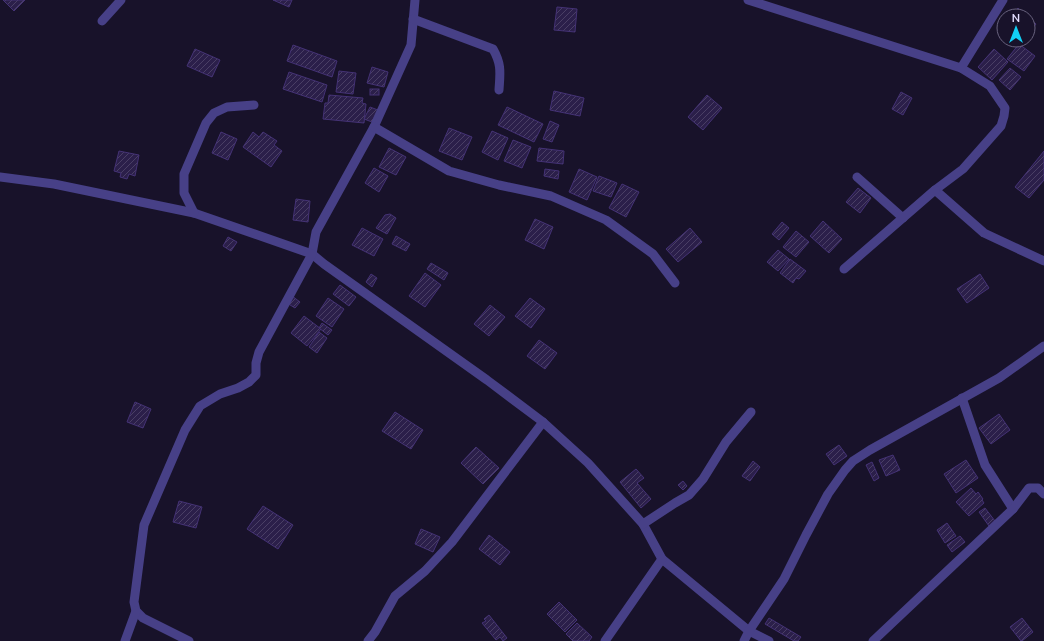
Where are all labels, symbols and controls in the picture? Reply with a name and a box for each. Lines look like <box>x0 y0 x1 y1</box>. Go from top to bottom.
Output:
north arrow <box>996 8 1036 48</box>
text: N <box>1012 11 1020 25</box>

